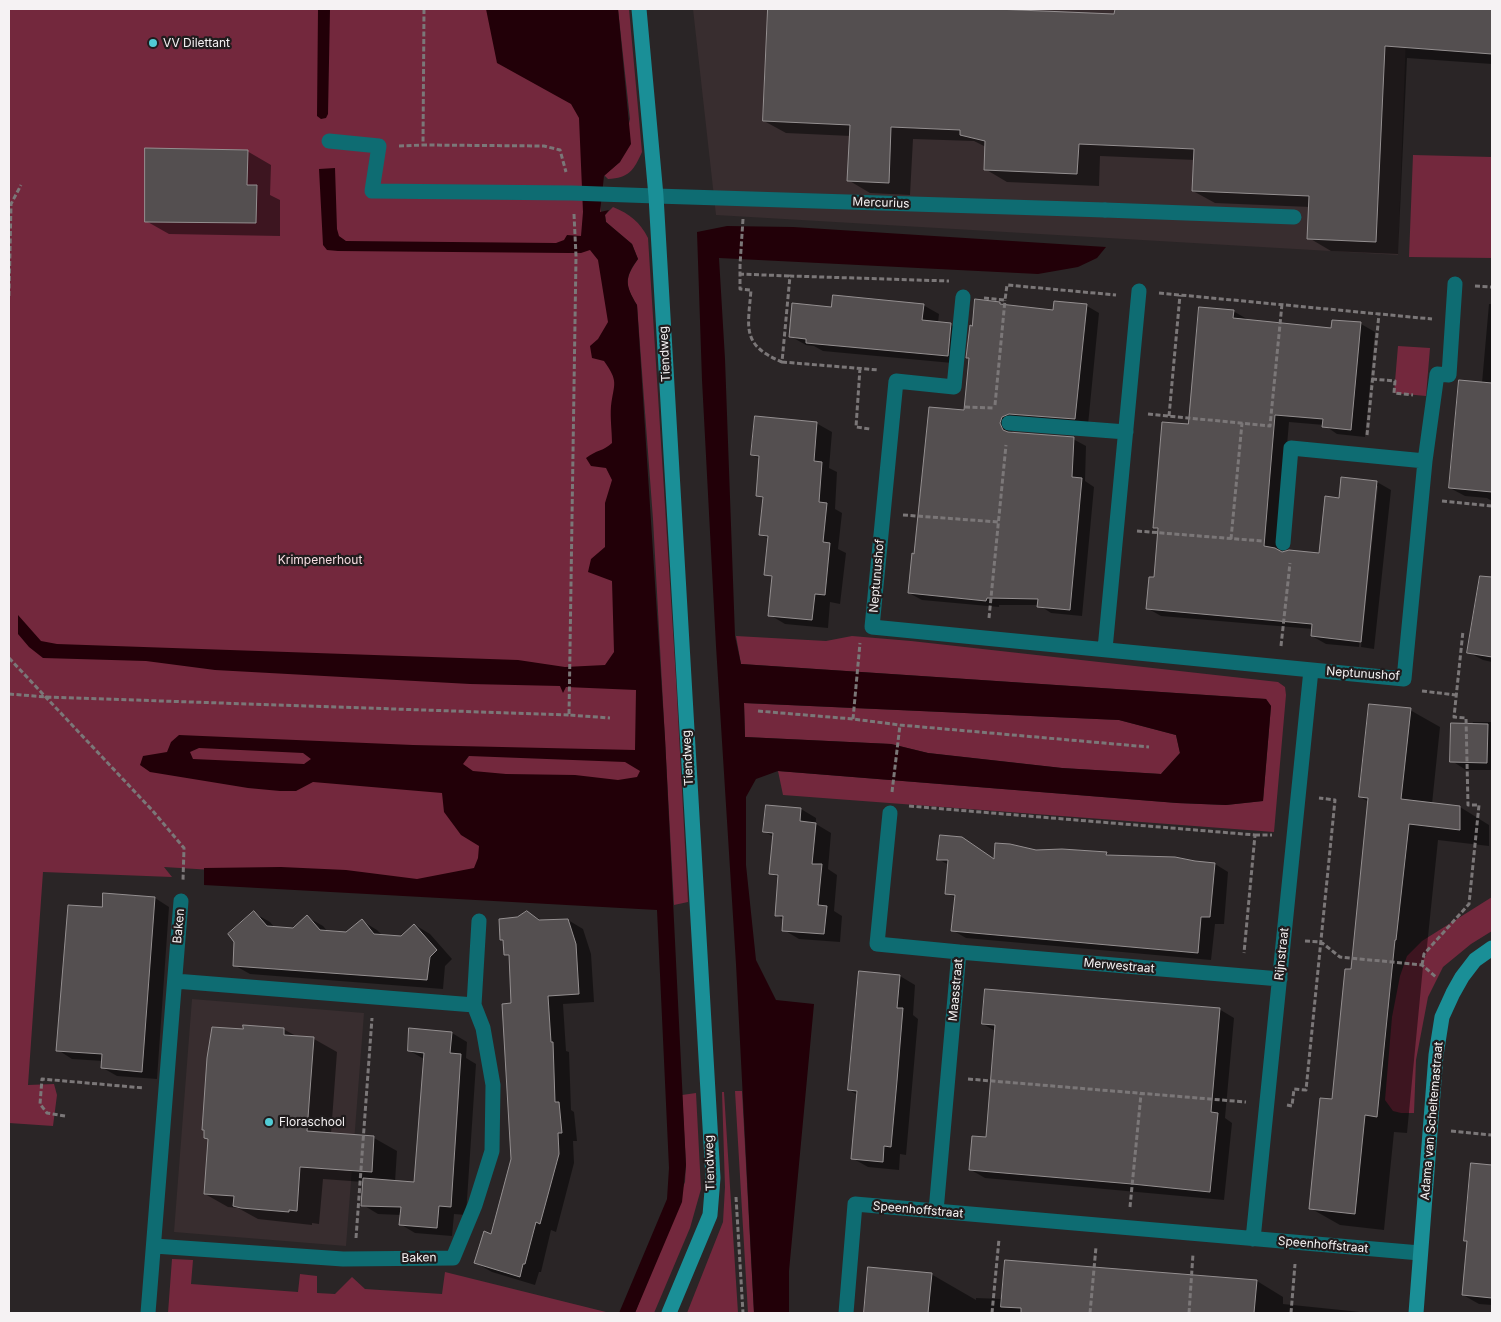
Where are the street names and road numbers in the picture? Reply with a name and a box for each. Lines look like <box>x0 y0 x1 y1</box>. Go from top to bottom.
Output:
street label: Mercurius <box>852 195 910 211</box>
street label: Tiendweg <box>656 326 674 382</box>
street label: Neptunushof <box>867 539 887 613</box>
street label: Neptunushof <box>1326 664 1400 684</box>
street label: Tiendweg <box>679 730 697 786</box>
street label: Baken <box>170 908 188 944</box>
street label: Rijnstraat <box>1272 927 1292 981</box>
street label: Merwestraat <box>1083 956 1155 976</box>
street label: Maasstraat <box>946 958 966 1022</box>
street label: Adama van Scheltemastraat <box>1418 1041 1446 1201</box>
street label: Tiendweg <box>702 1135 718 1191</box>
street label: Speenhoffstraat <box>872 1199 964 1221</box>
street label: Speenhoffstraat <box>1277 1234 1369 1256</box>
street label: Baken <box>401 1250 437 1266</box>

